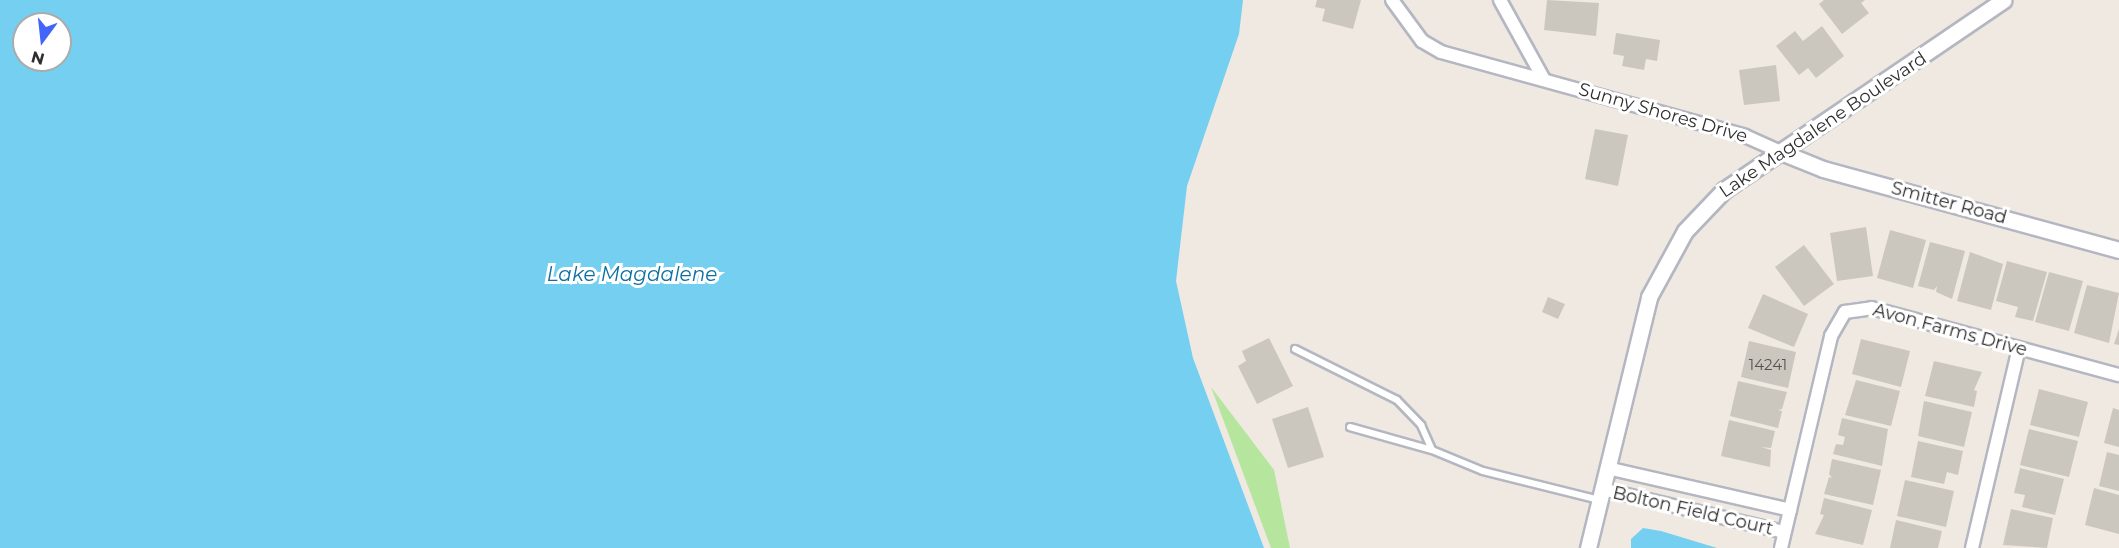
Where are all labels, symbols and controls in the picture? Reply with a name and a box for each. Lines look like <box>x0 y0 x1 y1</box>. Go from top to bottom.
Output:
north arrow <box>12 12 72 72</box>
text: N <box>29 47 46 69</box>
street label: Lake Magdalene Boulevard <box>1715 47 1931 203</box>
street label: Sunny Shores Drive <box>1576 79 1750 147</box>
street label: Smitter Road <box>1889 177 2009 229</box>
water label: Lake Magdalene <box>547 262 717 286</box>
street label: Avon Farms Drive <box>1871 299 2029 361</box>
house number: 14241 <box>1749 356 1787 374</box>
street label: Bolton Field Court <box>1611 482 1775 540</box>

